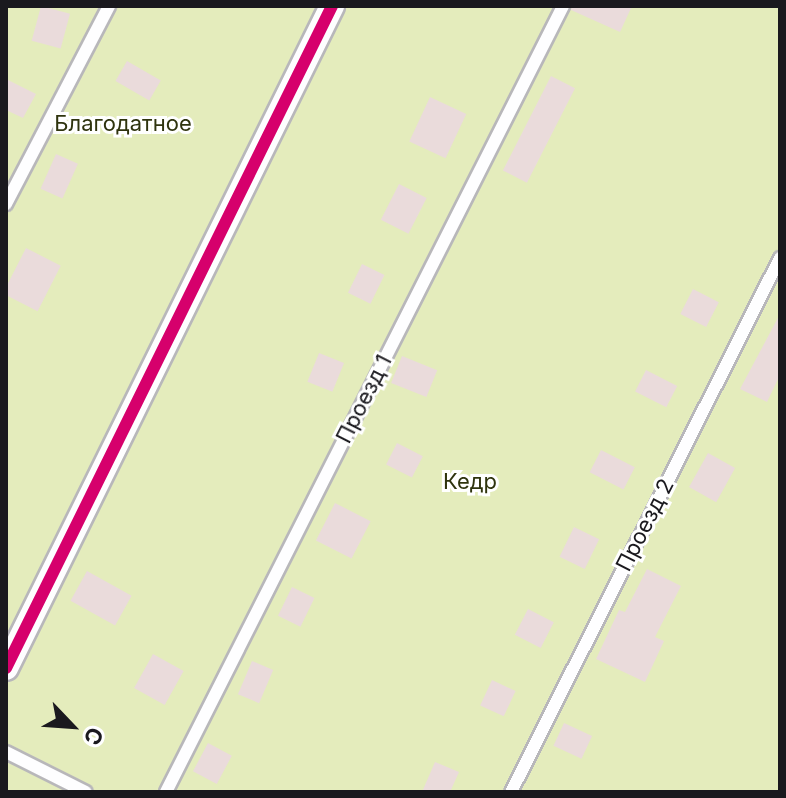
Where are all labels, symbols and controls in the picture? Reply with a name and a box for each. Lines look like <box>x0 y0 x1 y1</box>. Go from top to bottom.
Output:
park label: Благодатное <box>54 111 192 137</box>
street label: Проезд 1 <box>331 350 397 448</box>
park label: Кедр <box>443 469 497 495</box>
street label: Проезд 2 <box>611 474 679 576</box>
north arrow <box>32 686 112 766</box>
text: С <box>79 723 109 749</box>

